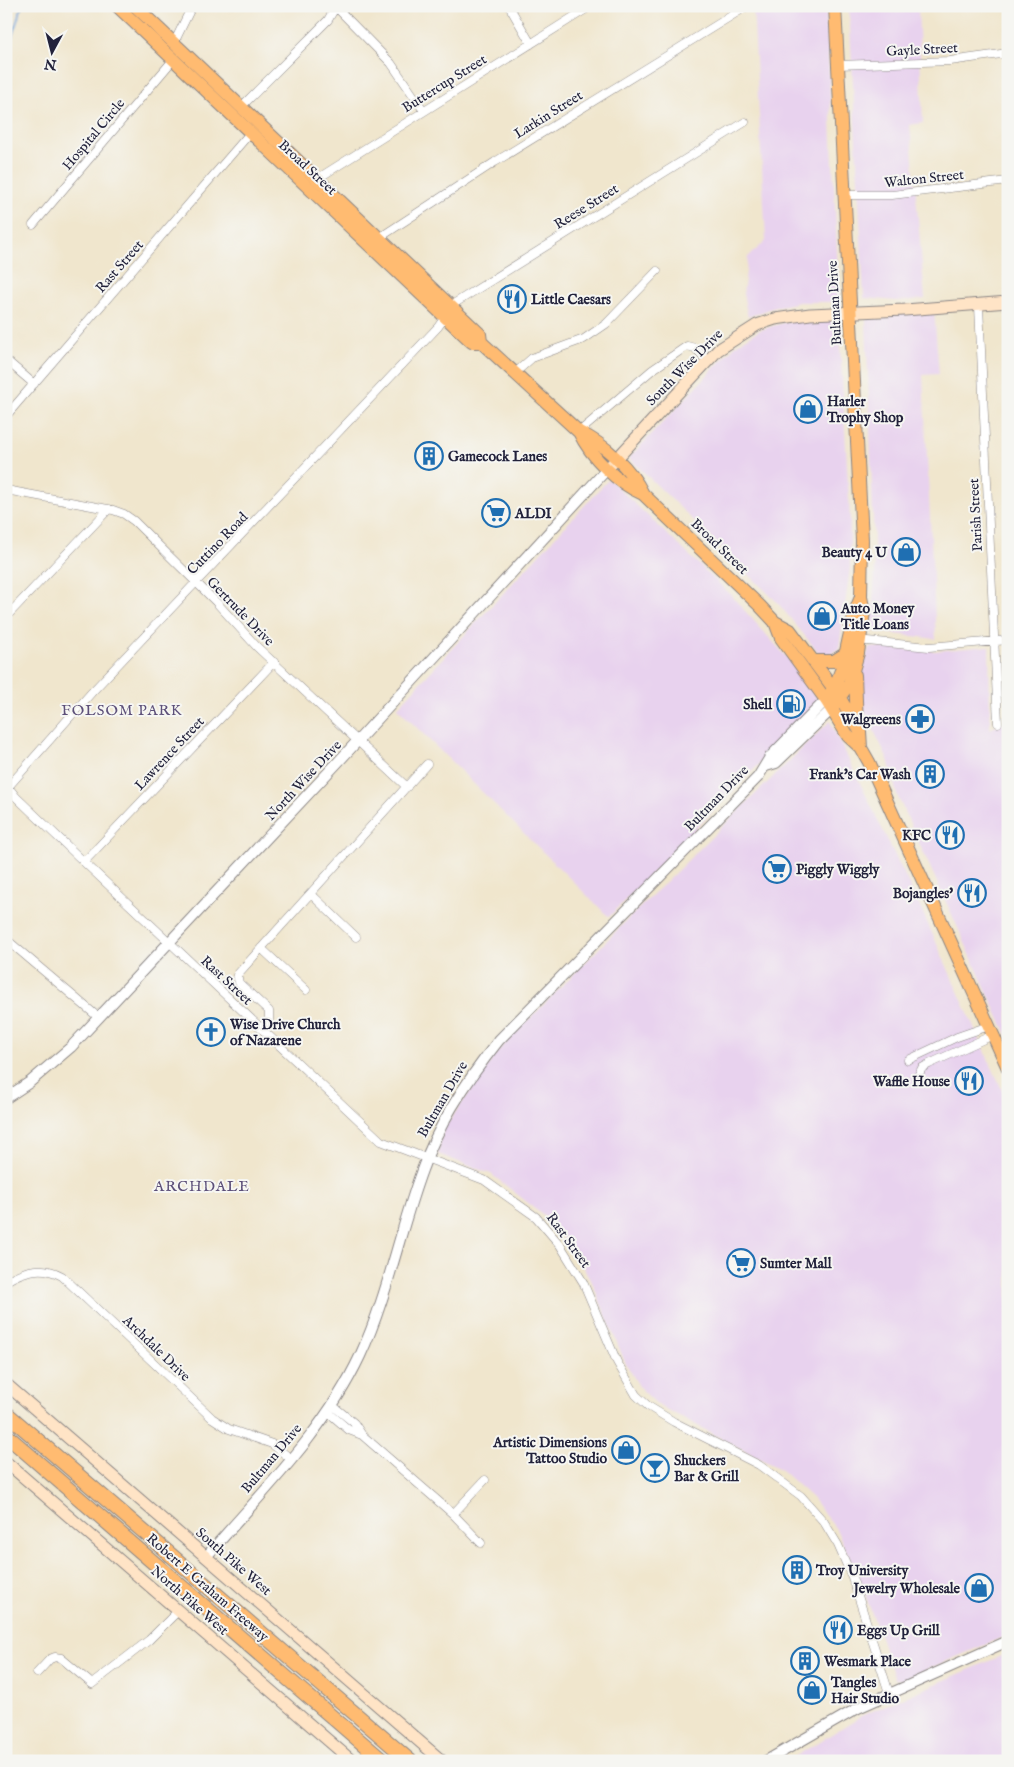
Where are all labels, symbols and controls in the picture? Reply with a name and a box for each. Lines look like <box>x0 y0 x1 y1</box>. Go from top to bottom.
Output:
north arrow <box>28 28 78 78</box>
street label: Gayle Street <box>886 39 959 61</box>
street label: Buttercup Street <box>399 51 490 117</box>
text: N <box>43 54 59 74</box>
street label: Larkin Street <box>511 87 586 143</box>
street label: Hospital Circle <box>58 95 129 174</box>
street label: Broad Street <box>274 136 340 199</box>
street label: Walton Street <box>883 166 965 192</box>
street label: Reese Street <box>551 180 622 234</box>
street label: Rast Street <box>92 236 148 297</box>
street label: Bultman Drive <box>824 259 846 346</box>
restaurant icon: Little Caesars <box>497 284 527 314</box>
place label: Little Caesars <box>531 291 611 309</box>
street label: South Wise Drive <box>643 325 727 410</box>
place label: Harler Trophy Shop <box>826 393 904 427</box>
shop icon: Harler Trophy Shop <box>793 394 823 424</box>
building icon: Gamecock Lanes <box>414 441 444 471</box>
place label: Gamecock Lanes <box>448 448 547 466</box>
street label: Parish Street <box>965 478 987 552</box>
supermarket icon: ALDI <box>481 498 511 528</box>
place label: ALDI <box>514 505 552 523</box>
street label: Cuttino Road <box>183 508 252 579</box>
street label: Broad Street <box>687 515 752 579</box>
shop icon: Beauty 4 U <box>891 537 921 567</box>
place label: Beauty 4 U <box>821 544 888 562</box>
street label: Gertrude Drive <box>203 573 278 651</box>
place label: Auto Money Title Loans <box>840 600 915 634</box>
shop icon: Auto Money Title Loans <box>807 601 837 631</box>
fuel station icon: Shell <box>776 689 806 719</box>
place label: Shell <box>743 696 773 714</box>
district label: FOLSOM PARK <box>61 701 183 720</box>
pharmacy icon: Walgreens <box>905 704 935 734</box>
place label: Walgreens <box>840 711 901 729</box>
street label: Lawrence Street <box>131 713 209 794</box>
street label: North Wise Drive <box>262 736 346 825</box>
building icon: Frank's Car Wash <box>915 759 945 789</box>
street label: Bultman Drive <box>681 761 753 836</box>
place label: Frank's Car Wash <box>809 766 912 784</box>
restaurant icon: KFC <box>935 820 965 850</box>
place label: KFC <box>902 827 931 845</box>
supermarket icon: Piggly Wiggly <box>762 854 792 884</box>
place label: Piggly Wiggly <box>796 861 881 879</box>
restaurant icon: Bojangles' <box>957 878 987 908</box>
place label: Bojangles' <box>893 885 953 903</box>
street label: Rast Street <box>197 952 256 1009</box>
place label: Wise Drive Church of Nazarene <box>229 1016 341 1050</box>
church icon: Wise Drive Church of Nazarene <box>196 1017 226 1047</box>
street label: Bultman Drive <box>414 1058 472 1141</box>
restaurant icon: Waffle House <box>954 1066 984 1096</box>
place label: Waffle House <box>872 1073 951 1091</box>
district label: ARCHDALE <box>153 1177 250 1196</box>
street label: Rast Street <box>542 1209 594 1272</box>
supermarket icon: Sumter Mall <box>726 1248 756 1278</box>
place label: Sumter Mall <box>760 1255 833 1273</box>
street label: Archdale Drive <box>118 1311 194 1386</box>
street label: Bultman Drive <box>238 1420 306 1497</box>
place label: Artistic Dimensions Tattoo Studio <box>492 1434 607 1468</box>
shop icon: Artistic Dimensions Tattoo Studio <box>611 1435 641 1465</box>
place label: Shuckers Bar & Grill <box>674 1452 740 1486</box>
bar icon: Shuckers Bar & Grill <box>640 1453 670 1483</box>
street label: South Pike West <box>192 1524 275 1600</box>
street label: Robert E Graham Freeway <box>143 1530 272 1646</box>
building icon: Troy University <box>782 1555 812 1585</box>
street label: North Pike West <box>147 1562 232 1640</box>
place label: Troy University <box>815 1562 909 1580</box>
shop icon: Jewelry Wholesale <box>964 1573 994 1603</box>
place label: Jewelry Wholesale <box>852 1580 961 1598</box>
restaurant icon: Eggs Up Grill <box>823 1615 853 1645</box>
place label: Eggs Up Grill <box>857 1622 941 1640</box>
building icon: Wesmark Place <box>790 1646 820 1676</box>
place label: Wesmark Place <box>823 1653 911 1671</box>
place label: Tangles Hair Studio <box>830 1674 899 1708</box>
shop icon: Tangles Hair Studio <box>797 1675 827 1705</box>

